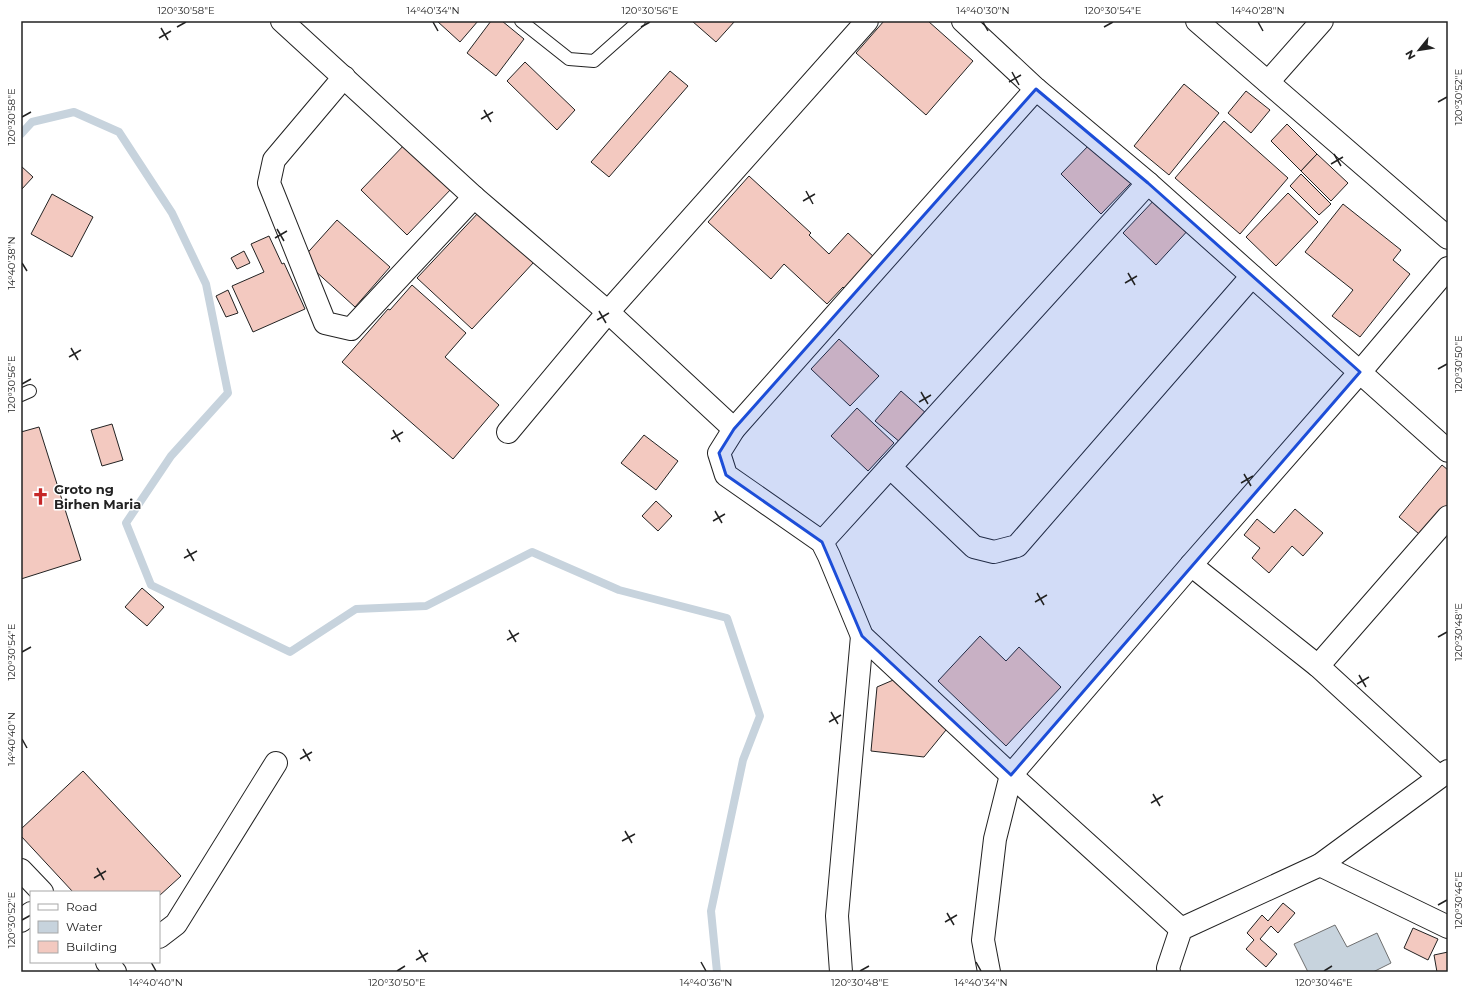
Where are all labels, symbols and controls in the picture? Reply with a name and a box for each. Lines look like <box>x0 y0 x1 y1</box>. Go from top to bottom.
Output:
text: 120°30'58"E <box>157 4 215 17</box>
text: 14°40'34"N <box>406 4 460 17</box>
text: 120°30'56"E <box>622 4 679 17</box>
text: 14°40'30"N <box>956 4 1010 17</box>
text: 120°30'54"E <box>1084 4 1142 17</box>
text: 14°40'28"N <box>1231 4 1285 17</box>
north arrow <box>1399 30 1439 70</box>
text: N <box>1402 48 1419 62</box>
text: 120°30'52"E <box>1452 68 1465 125</box>
text: 120°30'58"E <box>5 88 18 146</box>
text: 14°40'38"N <box>5 236 18 290</box>
text: 120°30'50"E <box>1452 335 1465 393</box>
text: 120°30'56"E <box>5 355 18 412</box>
place label: Groto ng Birhen Maria <box>54 481 141 512</box>
church icon: Groto ng Birhen Maria <box>31 486 51 506</box>
text: 120°30'48"E <box>1452 603 1465 661</box>
text: 120°30'54"E <box>5 623 18 681</box>
text: 14°40'40"N <box>5 712 18 766</box>
text: 120°30'46"E <box>1452 871 1465 929</box>
text: 120°30'52"E <box>5 891 18 948</box>
legend <box>30 891 160 963</box>
text: Road <box>66 899 97 914</box>
text: Water <box>66 919 103 934</box>
text: Building <box>66 939 117 954</box>
text: 14°40'40"N <box>129 976 183 989</box>
text: 120°30'50"E <box>368 976 426 989</box>
text: 14°40'36"N <box>680 976 732 989</box>
text: 120°30'48"E <box>831 976 889 989</box>
text: 14°40'34"N <box>954 976 1008 989</box>
text: 120°30'46"E <box>1295 976 1353 989</box>

